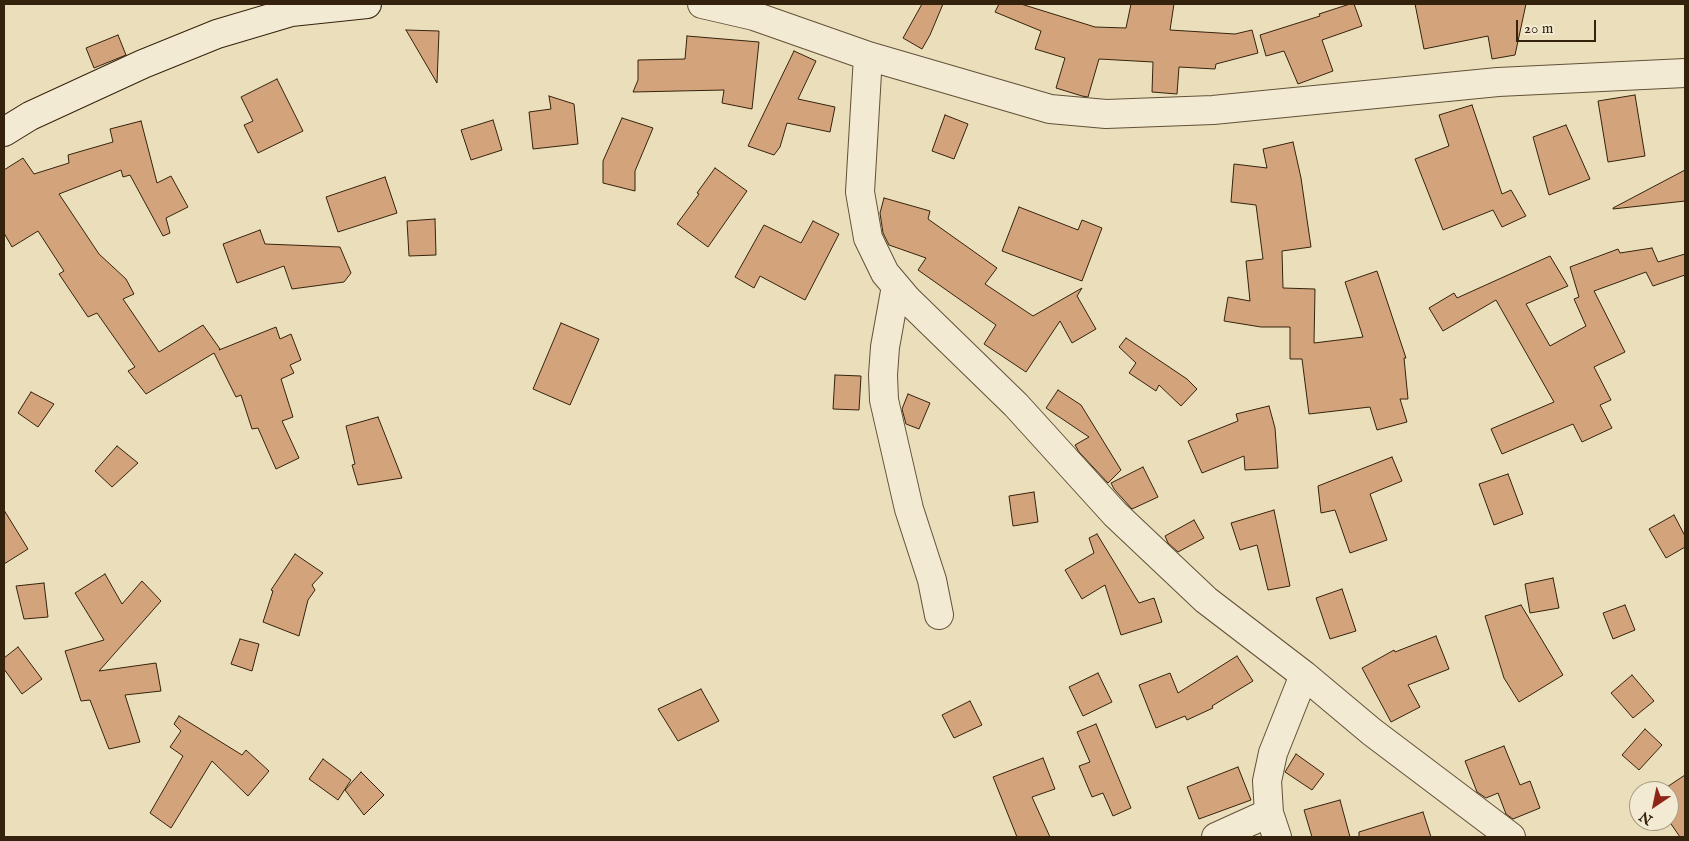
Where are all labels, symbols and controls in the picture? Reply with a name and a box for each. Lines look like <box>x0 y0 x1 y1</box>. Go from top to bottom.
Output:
scale bar <box>1519 10 1599 42</box>
text: 20 m <box>1524 19 1553 38</box>
north arrow <box>1629 781 1679 831</box>
text: N <box>1636 807 1656 828</box>

